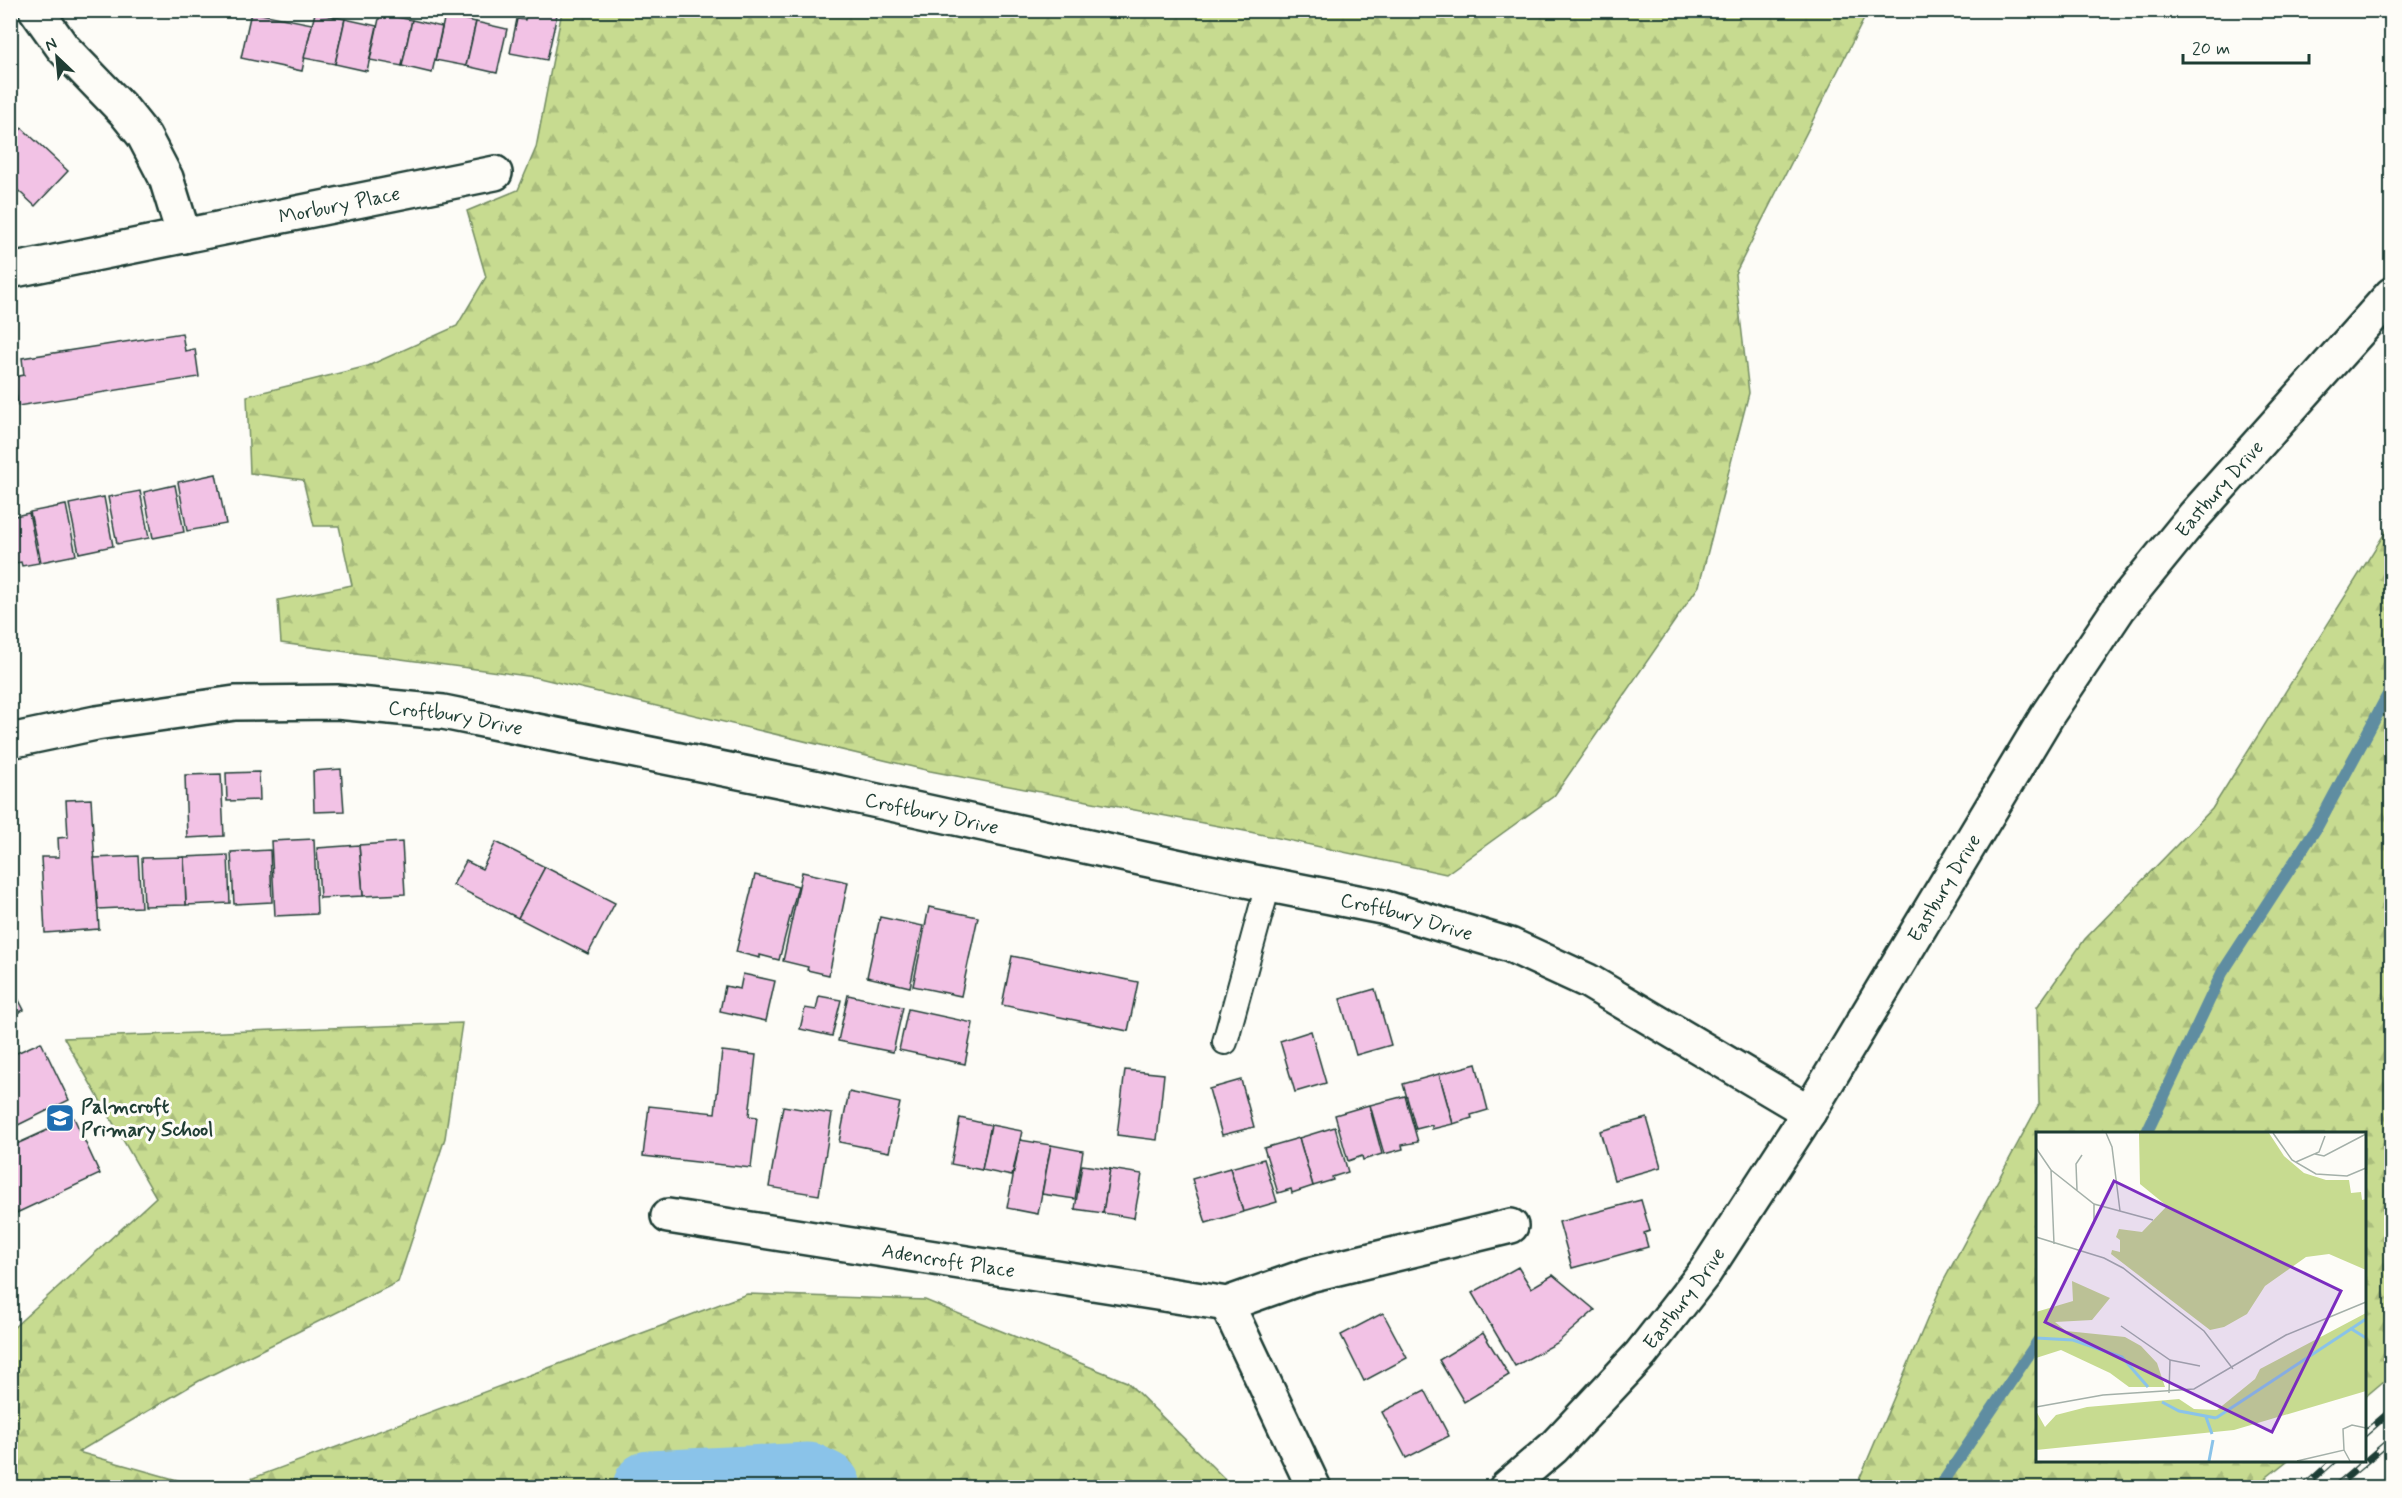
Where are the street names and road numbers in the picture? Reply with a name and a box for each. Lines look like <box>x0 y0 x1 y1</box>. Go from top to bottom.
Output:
street label: Morbury Place <box>277 180 403 231</box>
street label: Eastbury Drive <box>2170 435 2270 544</box>
street label: Croftbury Drive <box>387 695 525 743</box>
street label: Croftbury Drive <box>862 787 1001 842</box>
street label: Eastbury Drive <box>1902 829 1988 948</box>
street label: Croftbury Drive <box>1338 887 1476 948</box>
street label: Adencroft Place <box>880 1238 1017 1285</box>
street label: Eastbury Drive <box>1637 1243 1732 1356</box>

